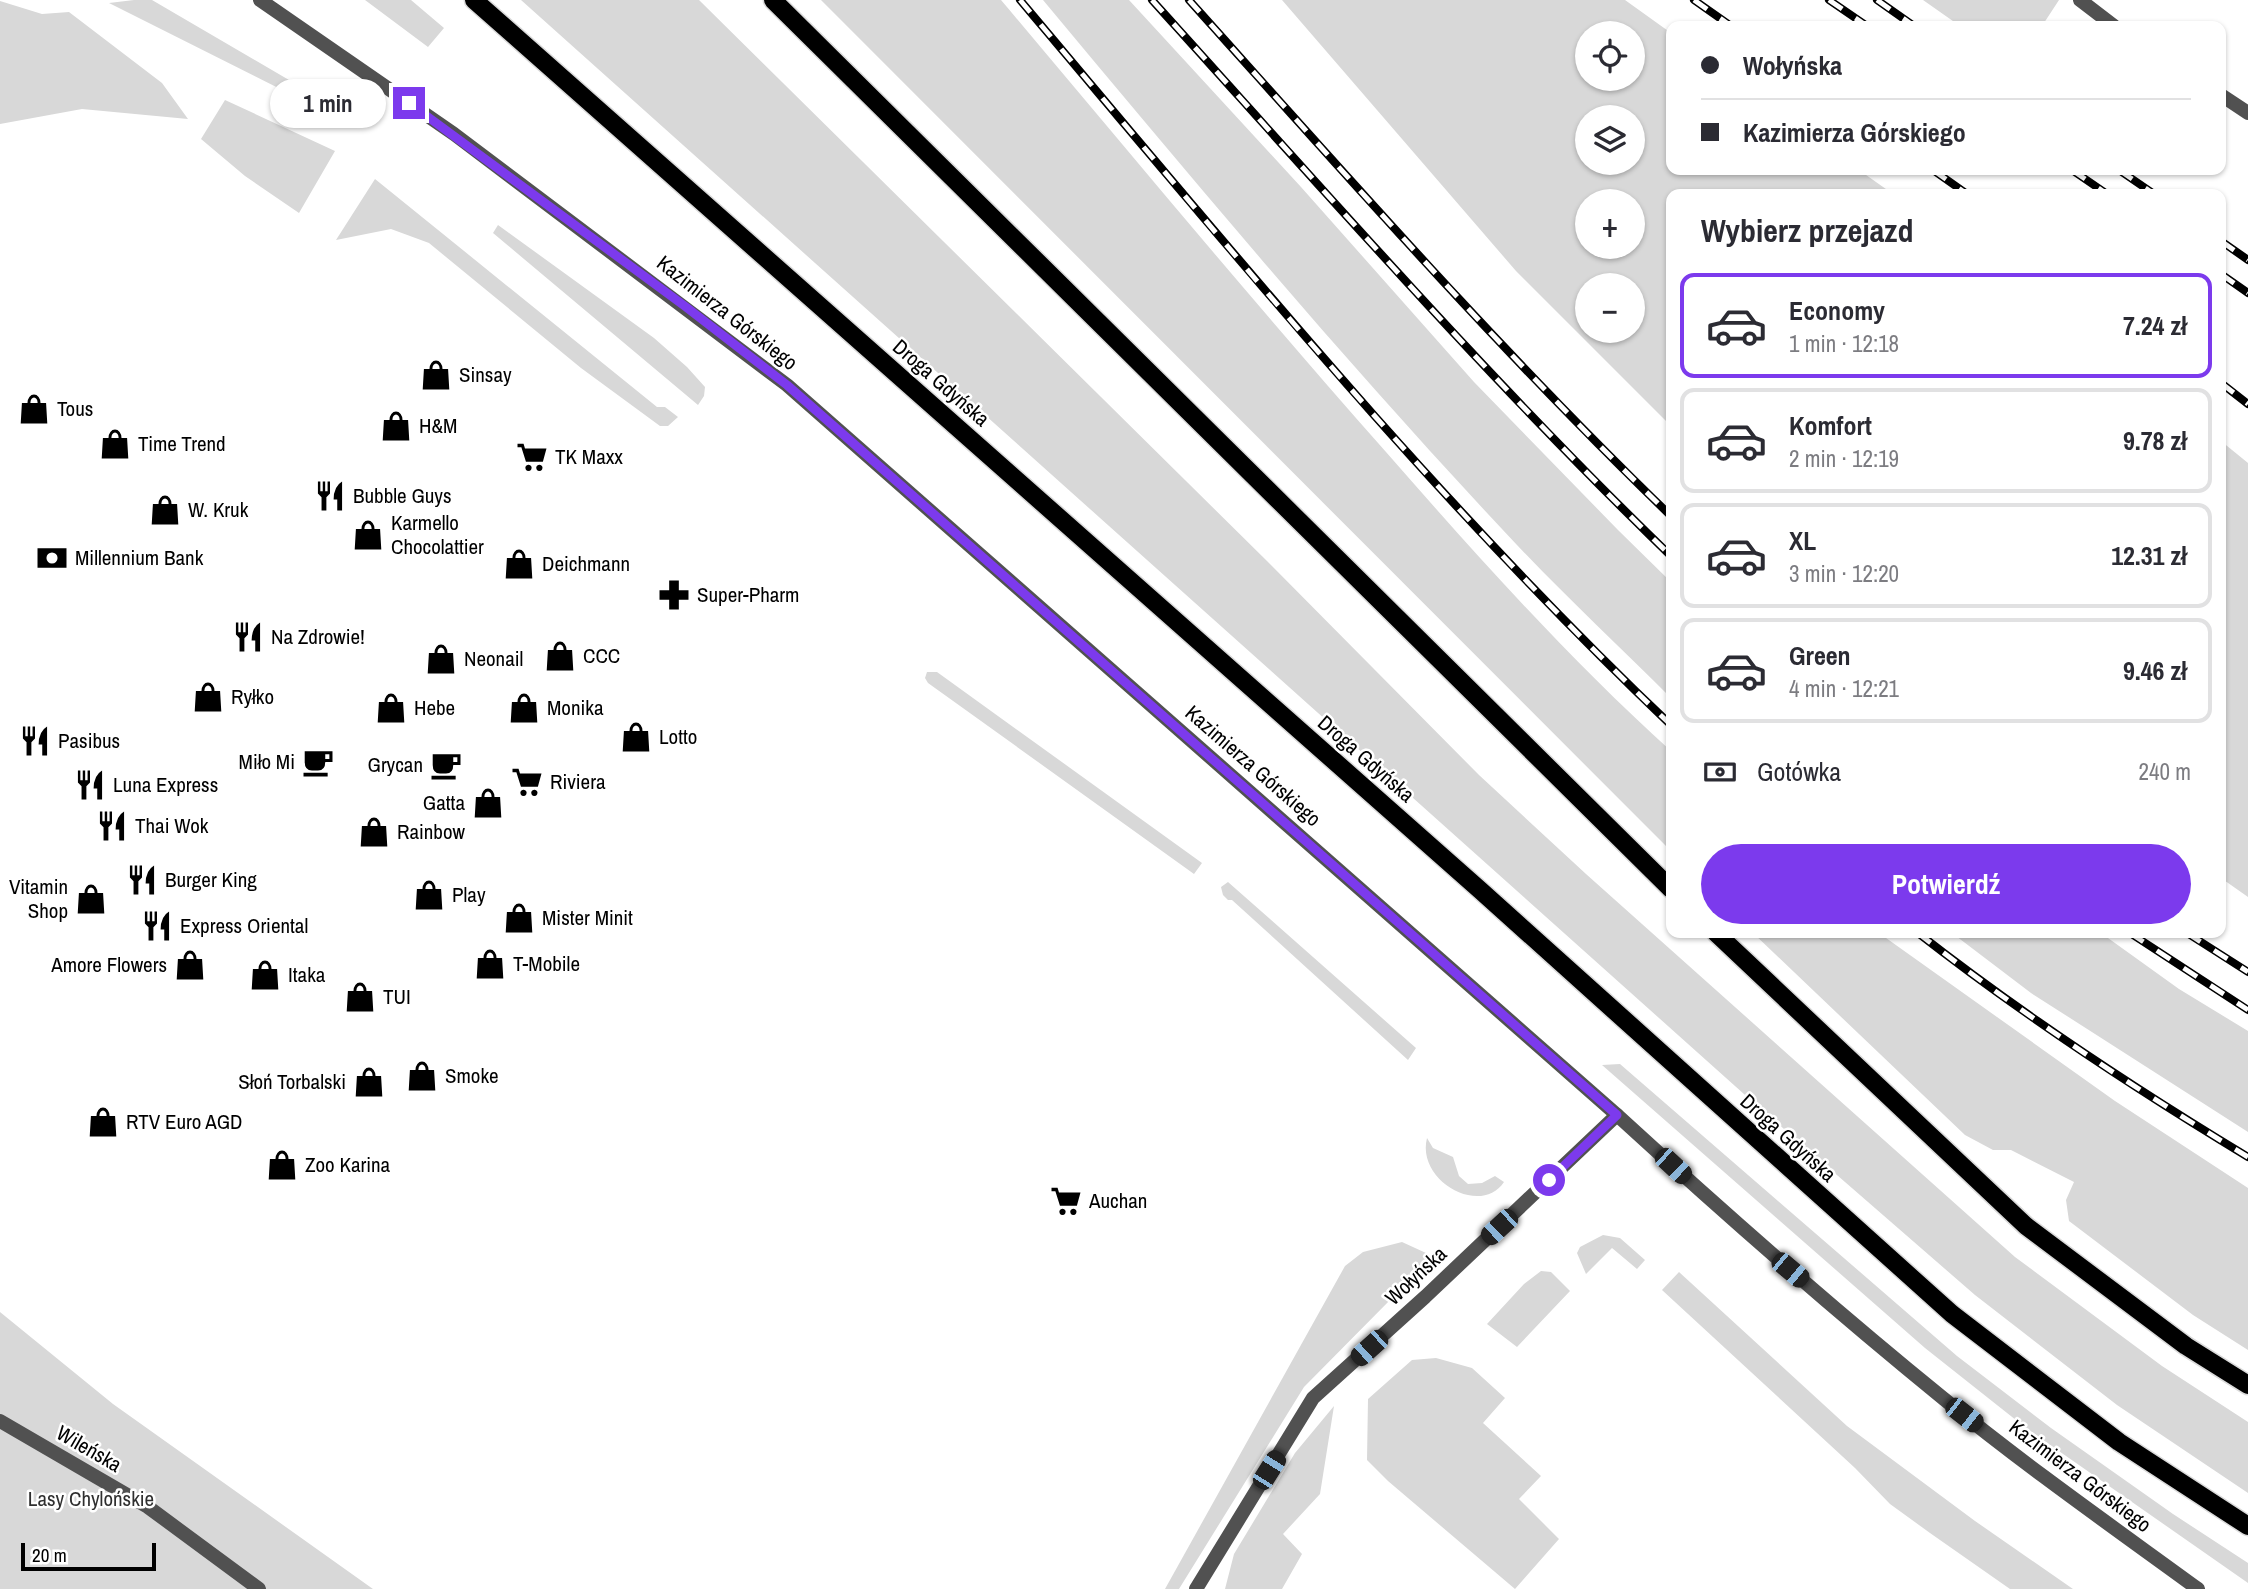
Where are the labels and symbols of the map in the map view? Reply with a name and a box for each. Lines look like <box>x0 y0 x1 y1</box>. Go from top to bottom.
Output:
callout: 1 min <box>269 78 384 128</box>
route end <box>393 87 425 119</box>
street label: Kazimierza Górskiego <box>651 248 804 377</box>
street label: Droga Gdyńska <box>887 332 996 433</box>
shop icon: Sinsay <box>419 358 453 392</box>
place label: Sinsay <box>459 360 512 389</box>
shop icon: Tous <box>17 392 51 426</box>
place label: Tous <box>57 394 93 423</box>
shop icon: H&M <box>379 409 413 443</box>
place label: H&M <box>419 411 457 440</box>
shop icon: Time Trend <box>98 427 132 461</box>
place label: Time Trend <box>138 429 226 458</box>
supermarket icon: TK Maxx <box>515 440 549 474</box>
place label: TK Maxx <box>555 442 623 471</box>
restaurant icon: Bubble Guys <box>313 479 347 513</box>
place label: Bubble Guys <box>353 481 452 510</box>
shop icon: W. Kruk <box>148 493 182 527</box>
place label: W. Kruk <box>188 495 249 524</box>
place label: Karmello Chocolattier <box>391 508 484 561</box>
shop icon: Karmello Chocolattier <box>351 518 385 552</box>
bank icon: Millennium Bank <box>35 541 69 575</box>
place label: Millennium Bank <box>75 543 204 572</box>
shop icon: Deichmann <box>502 547 536 581</box>
place label: Deichmann <box>542 549 630 578</box>
pharmacy icon: Super-Pharm <box>657 578 691 612</box>
place label: Super-Pharm <box>697 580 799 609</box>
restaurant icon: Na Zdrowie! <box>231 620 265 654</box>
place label: Na Zdrowie! <box>271 622 365 651</box>
shop icon: CCC <box>543 639 577 673</box>
place label: CCC <box>583 641 620 670</box>
shop icon: Neonail <box>424 642 458 676</box>
place label: Neonail <box>464 644 523 673</box>
shop icon: Ryłko <box>191 680 225 714</box>
place label: Ryłko <box>231 682 274 711</box>
shop icon: Hebe <box>374 691 408 725</box>
shop icon: Monika <box>507 691 541 725</box>
place label: Hebe <box>414 693 455 722</box>
place label: Monika <box>547 693 604 722</box>
street label: Kazimierza Górskiego <box>1179 698 1327 833</box>
street label: Droga Gdyńska <box>1312 708 1421 809</box>
shop icon: Lotto <box>619 720 653 754</box>
place label: Lotto <box>659 722 697 751</box>
restaurant icon: Pasibus <box>18 724 52 758</box>
place label: Pasibus <box>58 726 120 755</box>
cafe icon: Miło Mi <box>301 745 335 779</box>
place label: Miło Mi <box>239 747 295 776</box>
cafe icon: Grycan <box>429 748 463 782</box>
place label: Grycan <box>367 750 423 779</box>
supermarket icon: Riviera <box>510 765 544 799</box>
place label: Riviera <box>550 767 606 796</box>
restaurant icon: Luna Express <box>73 768 107 802</box>
place label: Luna Express <box>113 770 218 799</box>
shop icon: Gatta <box>471 786 505 820</box>
place label: Gatta <box>423 788 465 817</box>
restaurant icon: Thai Wok <box>95 809 129 843</box>
place label: Thai Wok <box>135 811 209 840</box>
shop icon: Rainbow <box>357 815 391 849</box>
place label: Rainbow <box>397 817 466 846</box>
restaurant icon: Burger King <box>125 863 159 897</box>
place label: Burger King <box>165 865 257 894</box>
place label: Vitamin Shop <box>9 872 68 925</box>
shop icon: Play <box>412 878 446 912</box>
place label: Play <box>452 880 486 909</box>
shop icon: Vitamin Shop <box>74 882 108 916</box>
shop icon: Mister Minit <box>502 901 536 935</box>
place label: Mister Minit <box>542 903 633 932</box>
restaurant icon: Express Oriental <box>140 909 174 943</box>
place label: Express Oriental <box>180 911 308 940</box>
shop icon: T-Mobile <box>473 947 507 981</box>
shop icon: Amore Flowers <box>173 948 207 982</box>
place label: T-Mobile <box>513 949 580 978</box>
place label: Amore Flowers <box>50 950 167 979</box>
shop icon: Itaka <box>248 958 282 992</box>
place label: Itaka <box>288 960 326 989</box>
shop icon: TUI <box>343 980 377 1014</box>
place label: TUI <box>383 982 411 1011</box>
shop icon: Smoke <box>405 1059 439 1093</box>
place label: Smoke <box>445 1061 499 1090</box>
shop icon: Słoń Torbalski <box>352 1065 386 1099</box>
place label: Słoń Torbalski <box>238 1067 346 1096</box>
street label: Droga Gdyńska <box>1734 1087 1843 1189</box>
shop icon: RTV Euro AGD <box>86 1105 120 1139</box>
place label: RTV Euro AGD <box>126 1107 242 1136</box>
car <box>1651 1144 1696 1188</box>
shop icon: Zoo Karina <box>265 1148 299 1182</box>
place label: Zoo Karina <box>305 1150 391 1179</box>
route start <box>1533 1164 1565 1196</box>
supermarket icon: Auchan <box>1049 1184 1083 1218</box>
place label: Auchan <box>1088 1186 1147 1215</box>
car <box>1477 1205 1522 1249</box>
street label: Wołyńska <box>1379 1239 1453 1312</box>
car <box>1768 1248 1813 1292</box>
car <box>1347 1326 1392 1370</box>
car <box>1941 1394 1988 1436</box>
street label: Kazimierza Górskiego <box>2003 1412 2157 1539</box>
street label: Wileńska <box>51 1418 128 1479</box>
car <box>1249 1447 1290 1493</box>
park label: Lasy Chylońskie <box>28 1484 154 1513</box>
scale bar <box>21 1540 156 1572</box>

